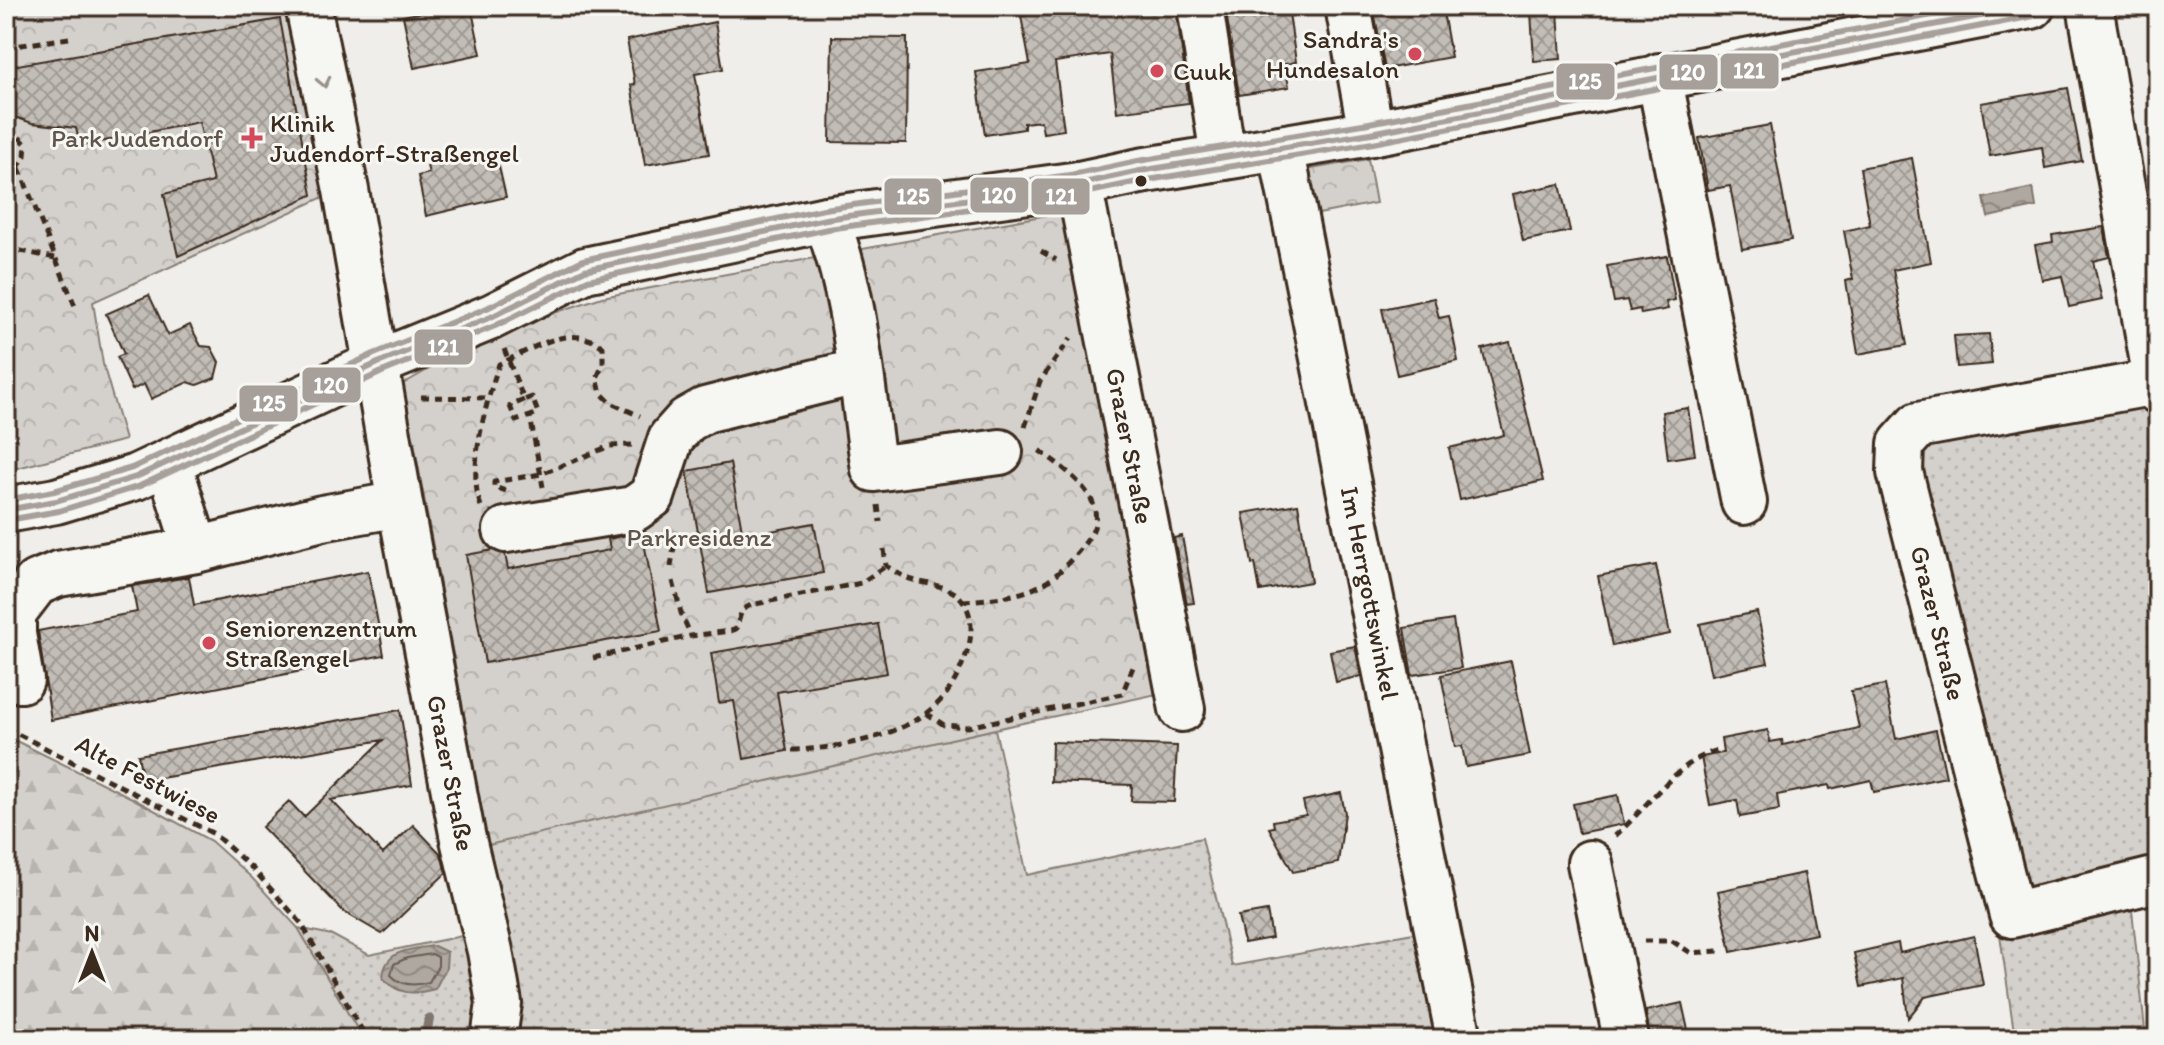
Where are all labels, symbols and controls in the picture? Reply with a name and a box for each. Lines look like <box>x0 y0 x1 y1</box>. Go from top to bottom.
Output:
place label: Sandra's Hundesalon <box>1266 23 1399 85</box>
marker: Sandra's Hundesalon <box>1406 45 1424 63</box>
line badge: 121 <box>1719 52 1780 90</box>
line badge: 120 <box>1658 53 1719 91</box>
place label: Cuuk <box>1173 55 1232 87</box>
text: 121 <box>1733 57 1766 84</box>
text: 120 <box>1670 59 1706 86</box>
marker: Cuuk <box>1148 62 1166 80</box>
line badge: 125 <box>1555 62 1616 101</box>
text: 125 <box>1568 68 1602 95</box>
one-way arrow <box>314 76 331 89</box>
place label: Klinik Judendorf-Straßengel <box>270 107 519 169</box>
park label: Park Judendorf <box>51 122 223 154</box>
marker: Klinik Judendorf-Straßengel <box>241 127 263 149</box>
unlabelled marker <box>1133 173 1149 189</box>
line badge: 120 <box>969 176 1030 214</box>
line badge: 125 <box>883 177 943 216</box>
line badge: 121 <box>1030 177 1091 216</box>
text: 120 <box>981 182 1017 209</box>
text: 125 <box>896 183 930 210</box>
text: 121 <box>1045 183 1078 210</box>
line badge: 121 <box>413 328 474 366</box>
text: 121 <box>427 334 460 361</box>
street label: Grazer Straße <box>1099 365 1161 527</box>
line badge: 120 <box>301 366 362 404</box>
text: 120 <box>313 372 349 399</box>
line badge: 125 <box>238 384 299 423</box>
text: 125 <box>252 390 286 417</box>
street label: Im Herrgottswinkel <box>1334 484 1406 702</box>
park label: Parkresidenz <box>626 521 772 553</box>
street label: Grazer Straße <box>1903 542 1973 704</box>
place label: Seniorenzentrum Straßengel <box>225 612 417 674</box>
marker: Seniorenzentrum Straßengel <box>200 634 218 652</box>
street label: Grazer Straße <box>420 692 482 854</box>
street label: Alte Festwiese <box>70 727 226 831</box>
north arrow <box>52 913 132 993</box>
text: N <box>85 920 99 947</box>

